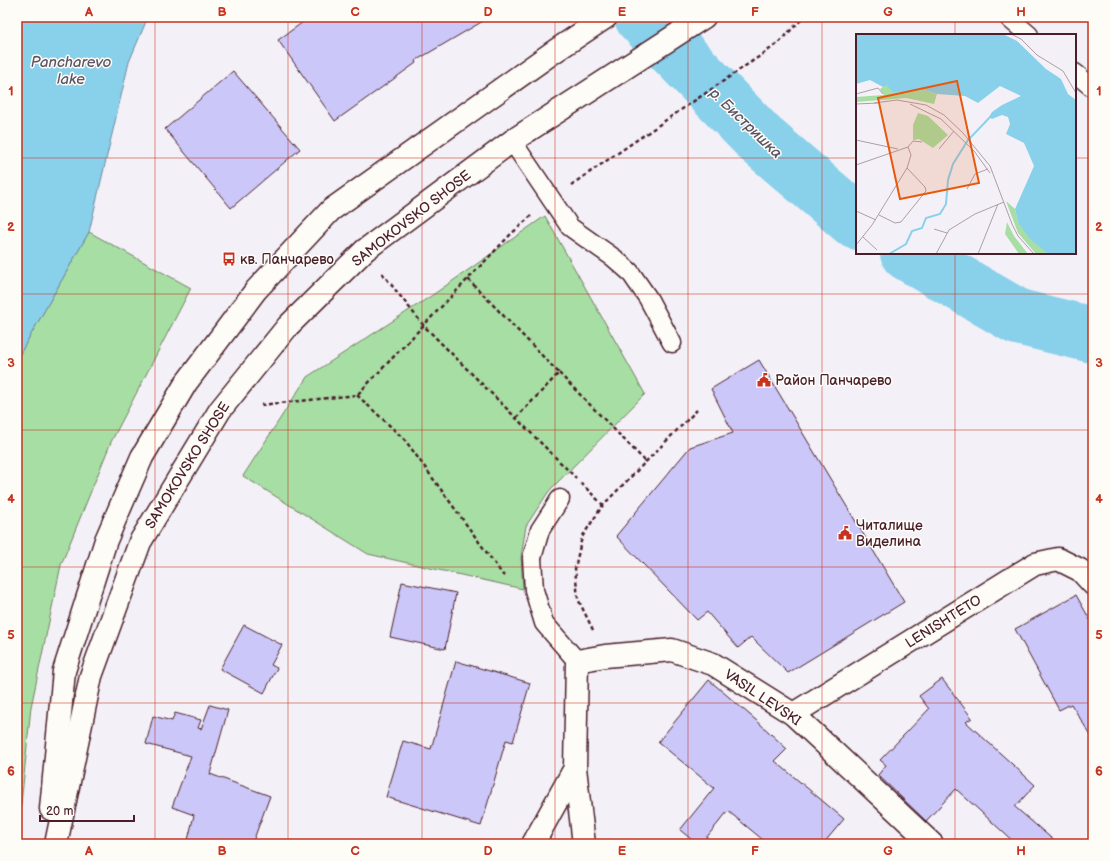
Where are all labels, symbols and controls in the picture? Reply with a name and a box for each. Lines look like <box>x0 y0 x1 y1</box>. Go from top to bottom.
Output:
text: A <box>84 4 93 20</box>
text: B <box>217 4 227 20</box>
text: C <box>350 4 360 20</box>
text: D <box>483 4 493 20</box>
text: E <box>618 4 627 20</box>
text: F <box>751 4 759 20</box>
text: G <box>883 4 893 20</box>
text: H <box>1016 4 1026 20</box>
inset map <box>856 34 1076 254</box>
water label: Pancharevo lake <box>31 53 112 89</box>
text: 1 <box>8 83 14 99</box>
water label: р. Бистришка <box>705 83 786 163</box>
text: 1 <box>1096 83 1102 99</box>
street label: SAMOKOVSKO SHOSE <box>348 167 474 270</box>
text: 2 <box>7 219 15 235</box>
text: 2 <box>1095 219 1103 235</box>
bus stop icon: кв. Панчарево <box>221 251 237 267</box>
place label: кв. Панчарево <box>240 251 334 268</box>
text: 3 <box>7 355 15 371</box>
text: 3 <box>1095 355 1103 371</box>
public building icon: Район Панчарево <box>756 372 772 388</box>
place label: Район Панчарево <box>775 372 892 389</box>
street label: SAMOKOVSKO SHOSE <box>141 399 233 532</box>
text: 4 <box>7 491 15 507</box>
text: 4 <box>1095 491 1103 507</box>
place label: Читалище Виделина <box>856 517 923 550</box>
public building icon: Читалище Виделина <box>837 525 853 541</box>
street label: LENISHTETO <box>902 591 985 652</box>
text: 5 <box>7 627 15 643</box>
text: 5 <box>1095 627 1103 643</box>
street label: VASIL LEVSKI <box>721 666 804 729</box>
text: 6 <box>7 763 15 779</box>
text: 6 <box>1095 763 1103 779</box>
scale bar <box>40 797 134 823</box>
text: 20 m <box>46 804 73 819</box>
text: A <box>84 843 93 859</box>
text: B <box>217 843 227 859</box>
text: C <box>350 843 360 859</box>
text: D <box>483 843 493 859</box>
text: E <box>618 843 627 859</box>
text: F <box>751 843 759 859</box>
text: G <box>883 843 893 859</box>
text: H <box>1016 843 1026 859</box>

